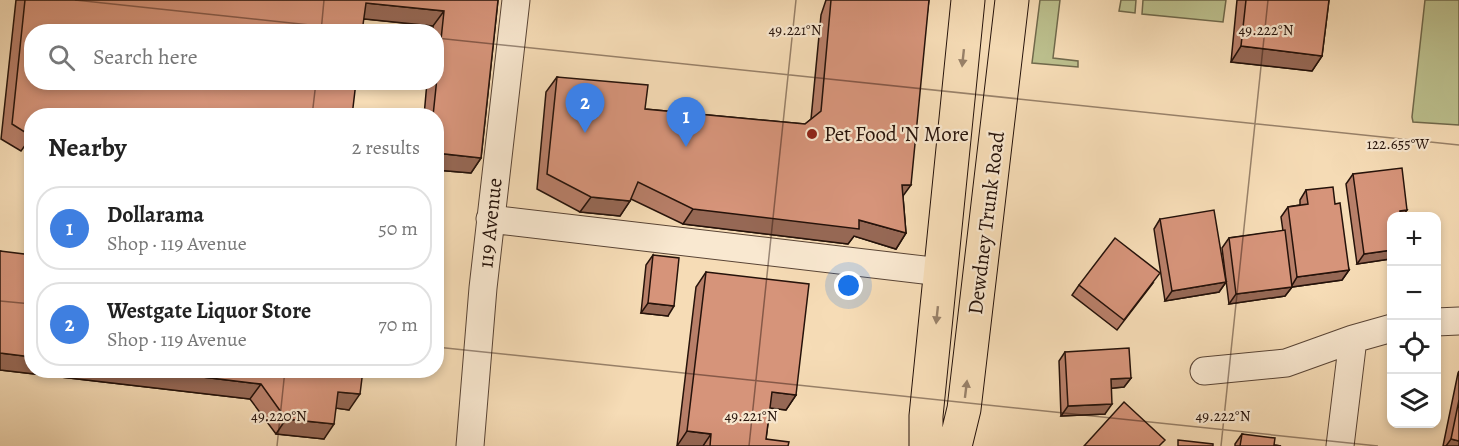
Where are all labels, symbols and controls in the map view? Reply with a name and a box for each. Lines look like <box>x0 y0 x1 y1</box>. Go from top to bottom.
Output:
text: 49.221°N <box>769 20 822 40</box>
text: 49.222°N <box>1239 20 1294 40</box>
search box <box>24 24 444 90</box>
icon: search <box>45 41 78 74</box>
text: Search here <box>93 42 198 72</box>
one-way arrow <box>958 49 968 68</box>
pin: 2 <box>566 84 604 133</box>
pin: 1 <box>666 98 706 147</box>
place label: Pet Food 'N More <box>824 120 969 148</box>
marker: Pet Food 'N More <box>805 127 819 141</box>
street label: Dewdney Trunk Road <box>961 129 1011 316</box>
text: Nearby <box>48 130 127 165</box>
text: 2 results <box>352 134 420 161</box>
text: 122.655°W <box>1367 134 1429 154</box>
street label: 119 Avenue <box>471 176 509 270</box>
text: Dollarama <box>107 200 204 230</box>
map controls <box>1387 212 1441 428</box>
button: + <box>1387 212 1441 266</box>
text: 1 <box>66 215 73 242</box>
text: 50 m <box>378 215 418 242</box>
text: Shop · 119 Avenue <box>107 230 247 257</box>
button: − <box>1387 266 1441 320</box>
your location <box>834 271 863 300</box>
text: Westgate Liquor Store <box>107 296 311 326</box>
one-way arrow <box>932 305 941 324</box>
text: 2 <box>65 311 74 338</box>
text: 70 m <box>378 311 418 338</box>
button: locate <box>1387 320 1441 374</box>
text: Shop · 119 Avenue <box>107 326 247 353</box>
button: layers <box>1387 374 1441 428</box>
one-way arrow <box>961 379 971 398</box>
text: 49.220°N <box>251 406 307 426</box>
text: 49.221°N <box>725 406 778 426</box>
text: 49.222°N <box>1196 406 1251 426</box>

